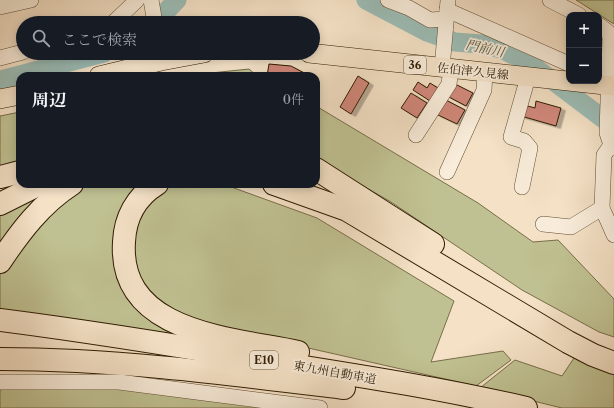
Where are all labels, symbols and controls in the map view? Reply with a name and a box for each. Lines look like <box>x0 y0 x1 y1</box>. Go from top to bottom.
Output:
map controls <box>566 12 602 84</box>
button: + <box>566 12 602 48</box>
search box <box>16 16 320 60</box>
icon: search <box>30 27 52 49</box>
text: ここで検索 <box>62 30 137 49</box>
water label: 門前川 <box>464 36 508 60</box>
button: − <box>566 48 602 84</box>
road number: 36 <box>404 56 426 74</box>
street label: 佐伯津久見線 <box>436 60 510 82</box>
text: 周辺 <box>32 90 66 110</box>
text: 0件 <box>283 91 304 107</box>
road number: E10 <box>250 351 278 369</box>
street label: 東九州自動車道 <box>292 357 378 387</box>

